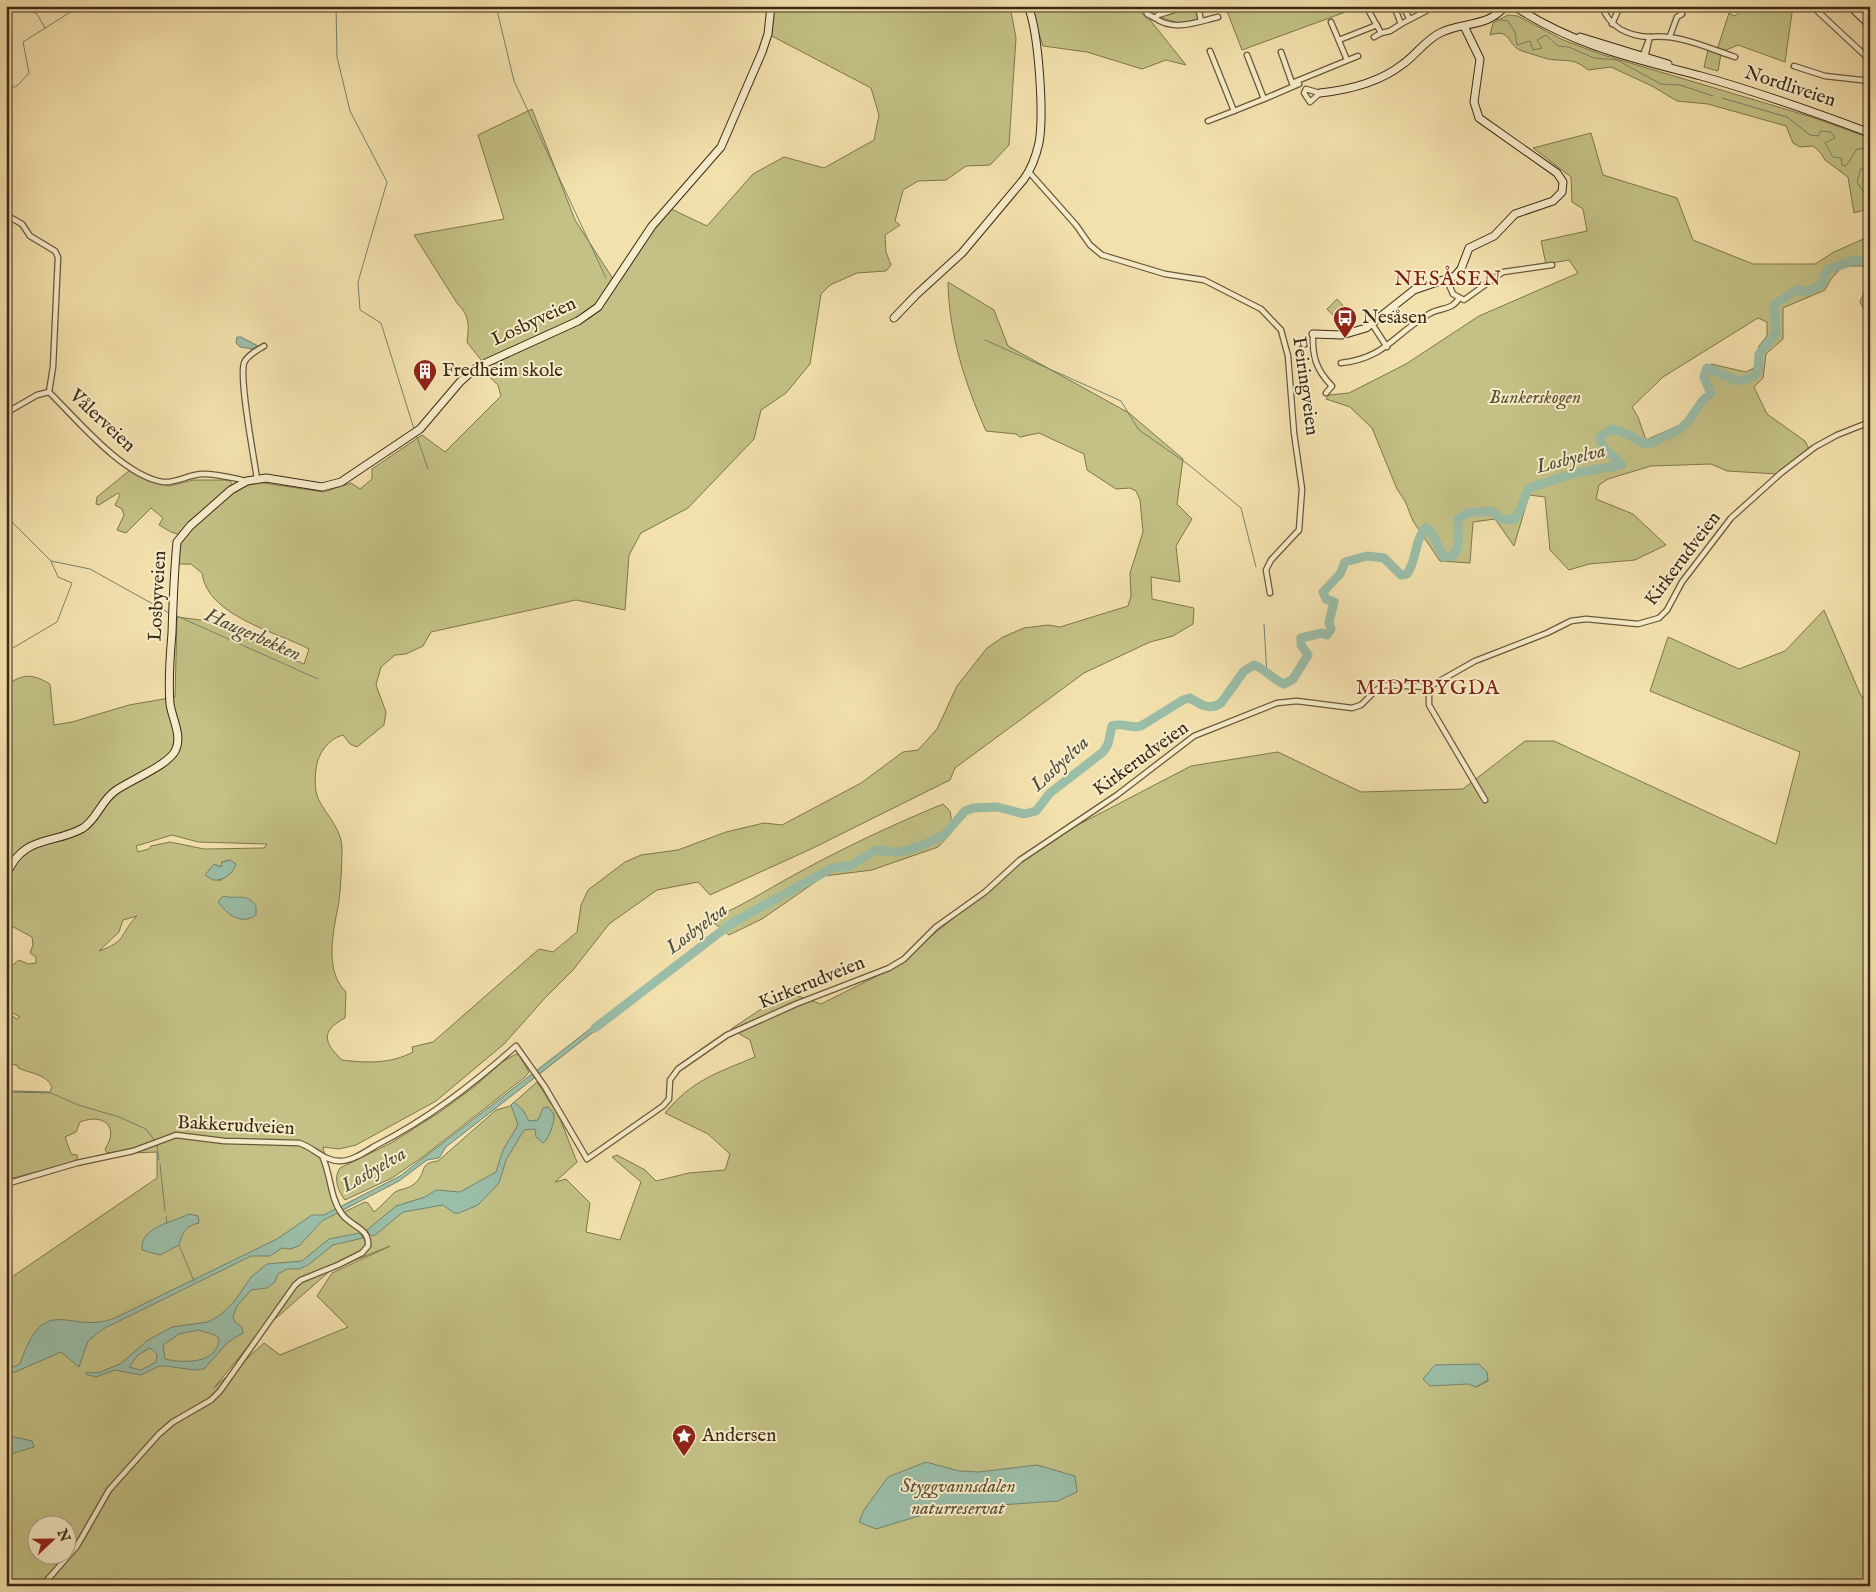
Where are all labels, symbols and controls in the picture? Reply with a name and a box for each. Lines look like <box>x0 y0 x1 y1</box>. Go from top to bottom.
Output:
street label: Nordliveien <box>1741 61 1839 113</box>
district label: NESÅSEN <box>1394 265 1502 293</box>
street label: Losbyveien <box>488 292 580 352</box>
bus stop icon: Nesåsen <box>1332 305 1358 339</box>
place label: Nesåsen <box>1362 306 1427 330</box>
street label: Feiringveien <box>1286 335 1324 437</box>
building icon: Fredheim skole <box>412 358 438 392</box>
place label: Fredheim skole <box>442 359 563 383</box>
street label: Vålerveien <box>63 384 140 458</box>
park label: Bunkerskogen <box>1489 386 1581 410</box>
water label: Losbyelva <box>1533 438 1608 480</box>
street label: Kirkerudveien <box>1640 507 1726 611</box>
street label: Losbyveien <box>144 550 172 642</box>
water label: Haugerbekken <box>200 602 305 668</box>
district label: MIDTBYGDA <box>1356 675 1500 702</box>
street label: Kirkerudveien <box>1089 716 1193 802</box>
water label: Losbyelva <box>1025 731 1094 798</box>
water label: Losbyelva <box>660 898 733 961</box>
street label: Kirkerudveien <box>755 951 869 1015</box>
street label: Bakkerudveien <box>177 1111 295 1141</box>
water label: Losbyelva <box>336 1141 411 1199</box>
place icon: Andersen <box>671 1423 697 1457</box>
place label: Andersen <box>701 1424 776 1448</box>
park label: Styggvannsdalen naturreservat <box>900 1475 1016 1521</box>
north arrow <box>28 1514 78 1564</box>
text: N <box>52 1526 74 1544</box>

